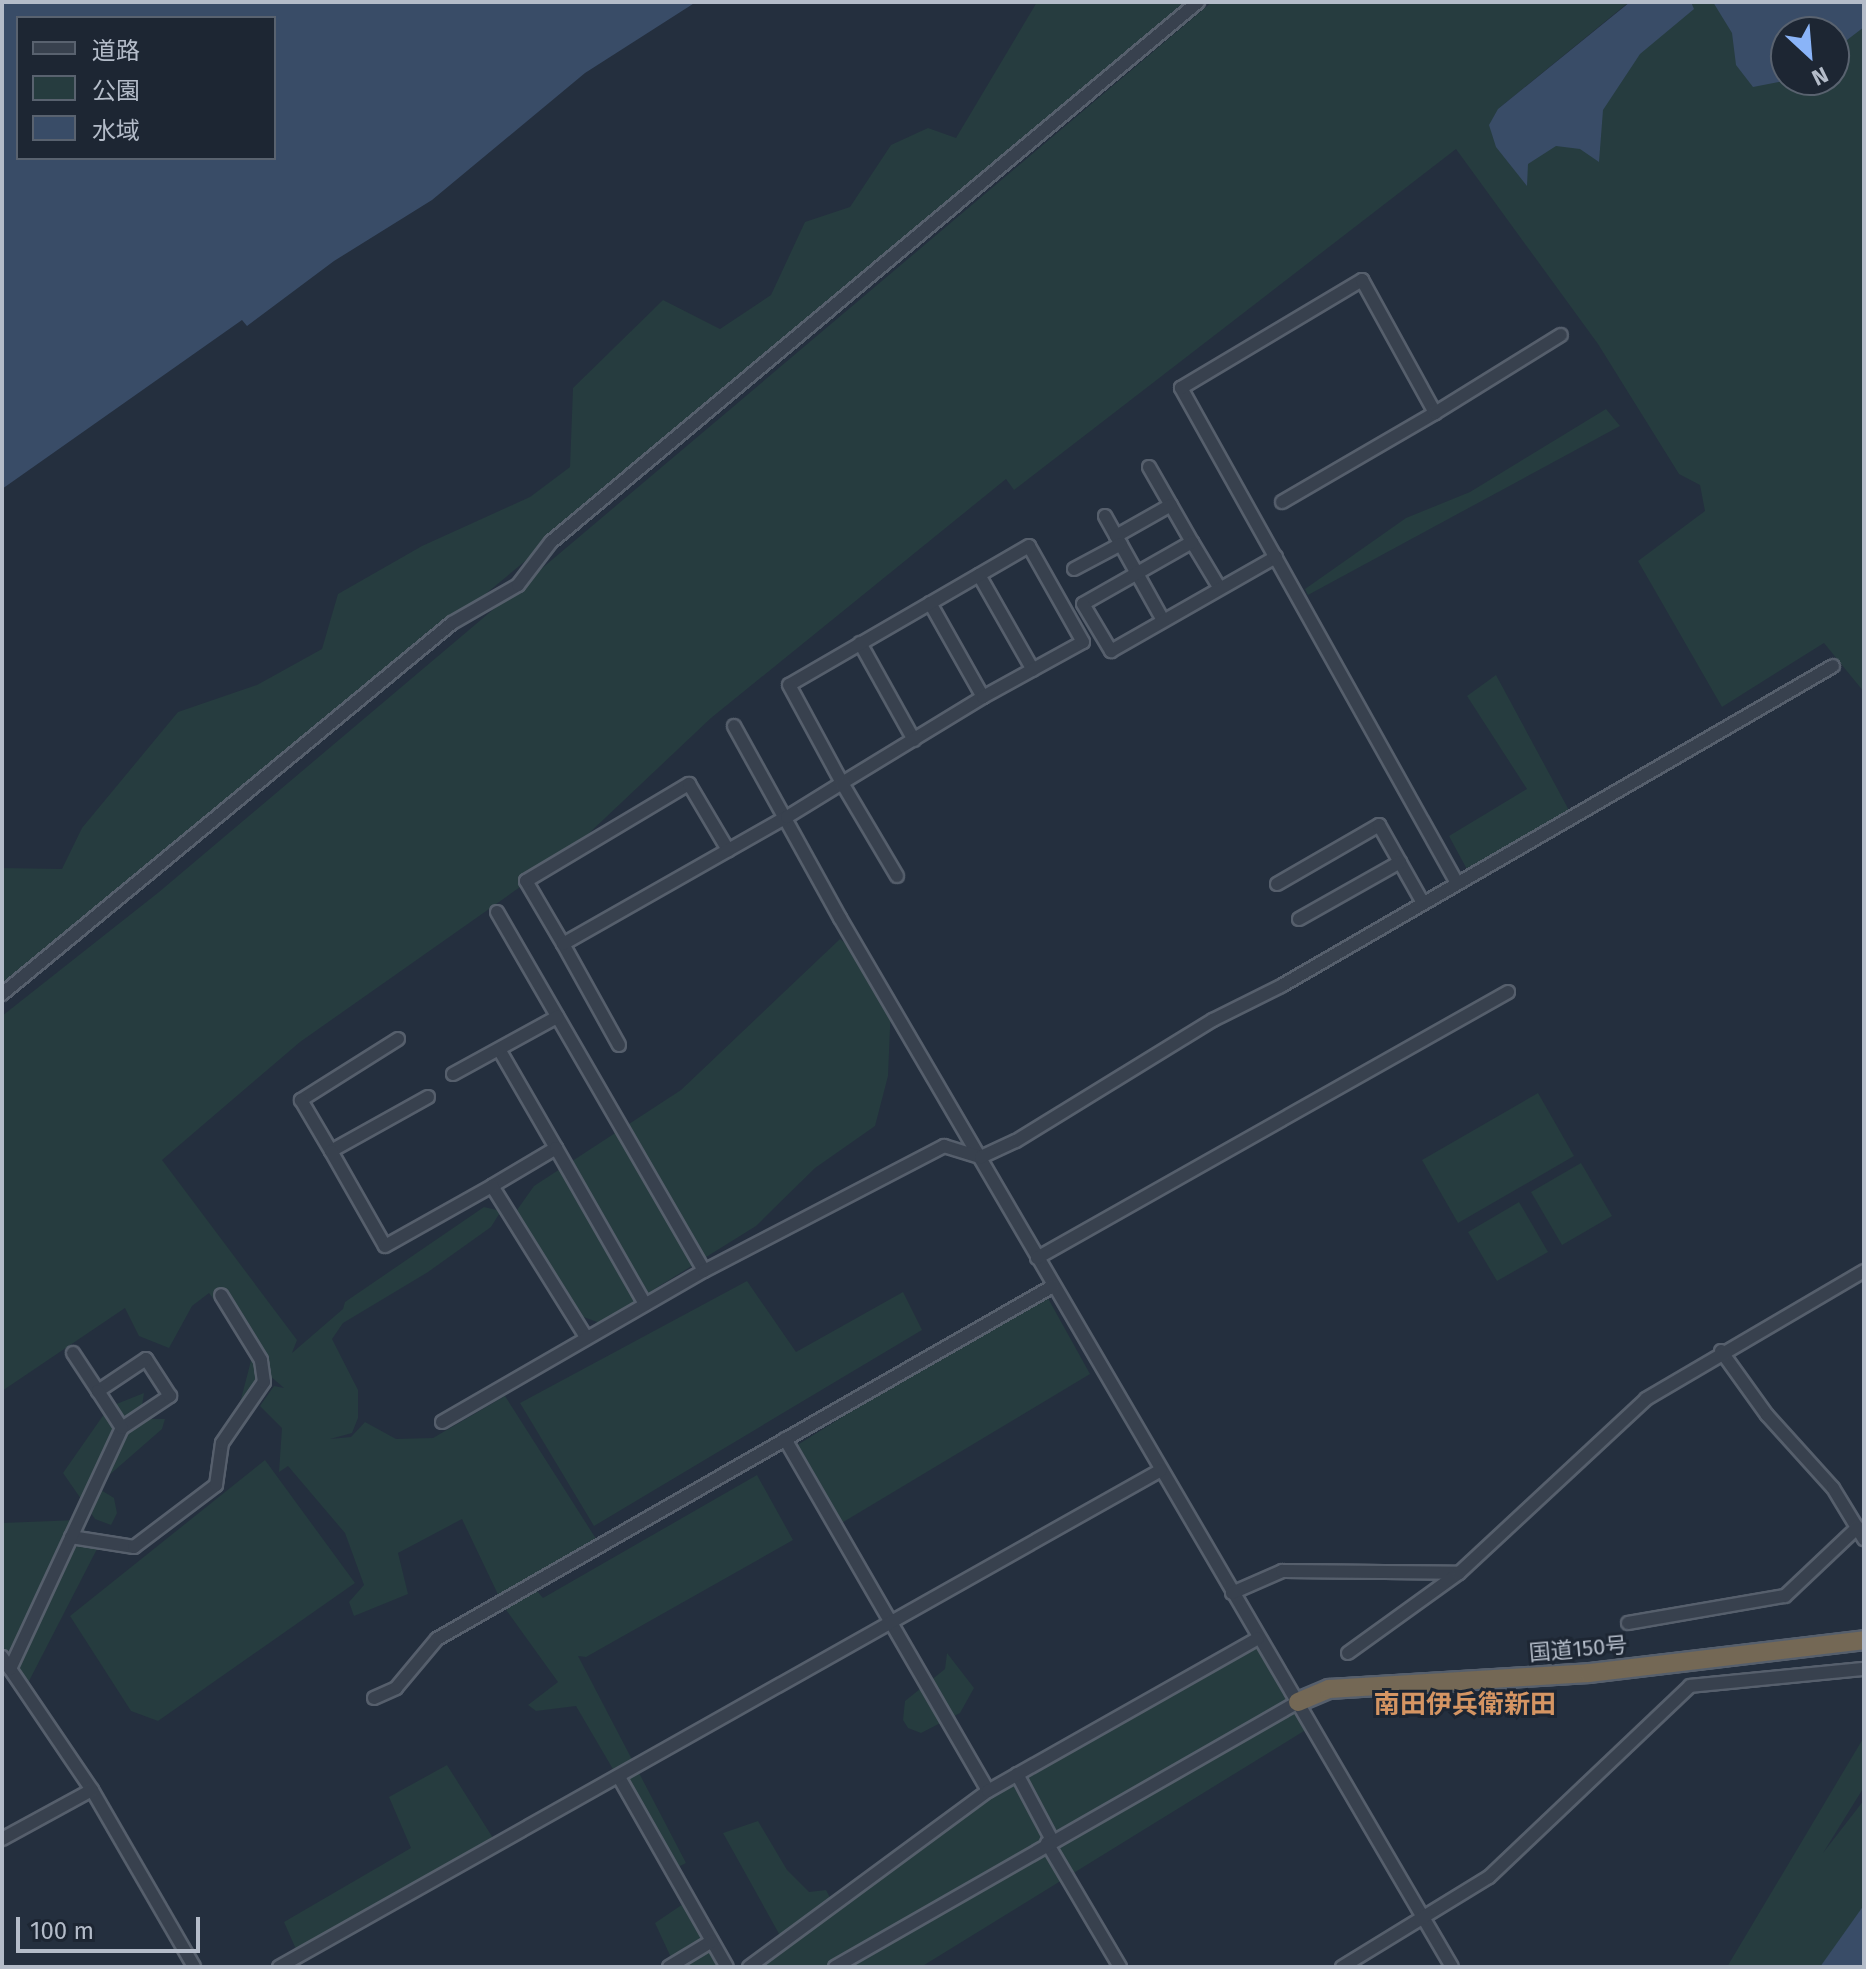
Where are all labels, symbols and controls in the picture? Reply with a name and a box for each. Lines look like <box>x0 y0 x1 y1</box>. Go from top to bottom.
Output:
legend <box>16 16 276 160</box>
north arrow <box>1770 16 1850 96</box>
text: 道路 <box>92 37 140 65</box>
text: N <box>1807 61 1832 92</box>
text: 公園 <box>92 77 140 105</box>
text: 水域 <box>92 117 140 145</box>
street label: 国道150号 <box>1528 1632 1628 1666</box>
district label: 南田伊兵衛新田 <box>1374 1689 1556 1721</box>
scale bar <box>20 1901 204 1951</box>
text: 100 m <box>30 1917 94 1945</box>

